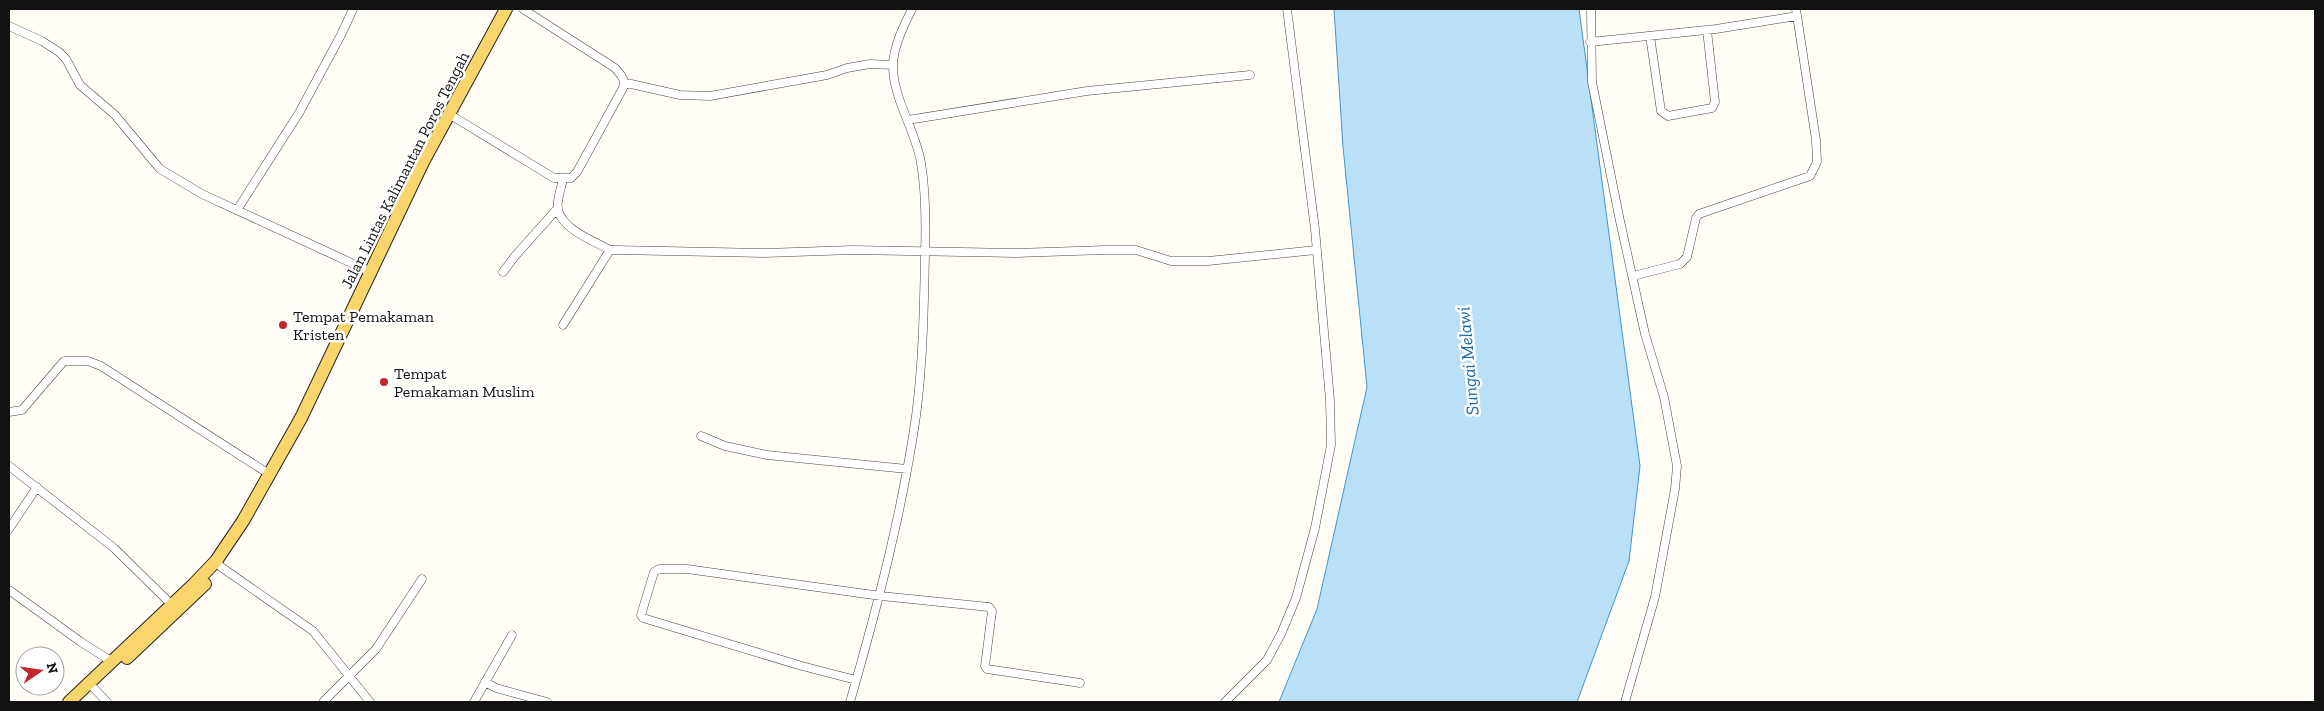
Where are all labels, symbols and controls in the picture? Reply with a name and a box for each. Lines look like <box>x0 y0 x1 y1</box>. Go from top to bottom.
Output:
street label: Jalan Lintas Kalimantan Poros Tengah <box>337 48 473 292</box>
water label: Sungai Melawi <box>1452 306 1484 416</box>
place label: Tempat Pemakaman Kristen <box>293 307 435 344</box>
marker: Tempat Pemakaman Kristen <box>277 319 289 331</box>
place label: Tempat Pemakaman Muslim <box>394 364 535 401</box>
marker: Tempat Pemakaman Muslim <box>378 376 390 388</box>
north arrow <box>15 646 65 696</box>
text: N <box>43 661 62 676</box>

